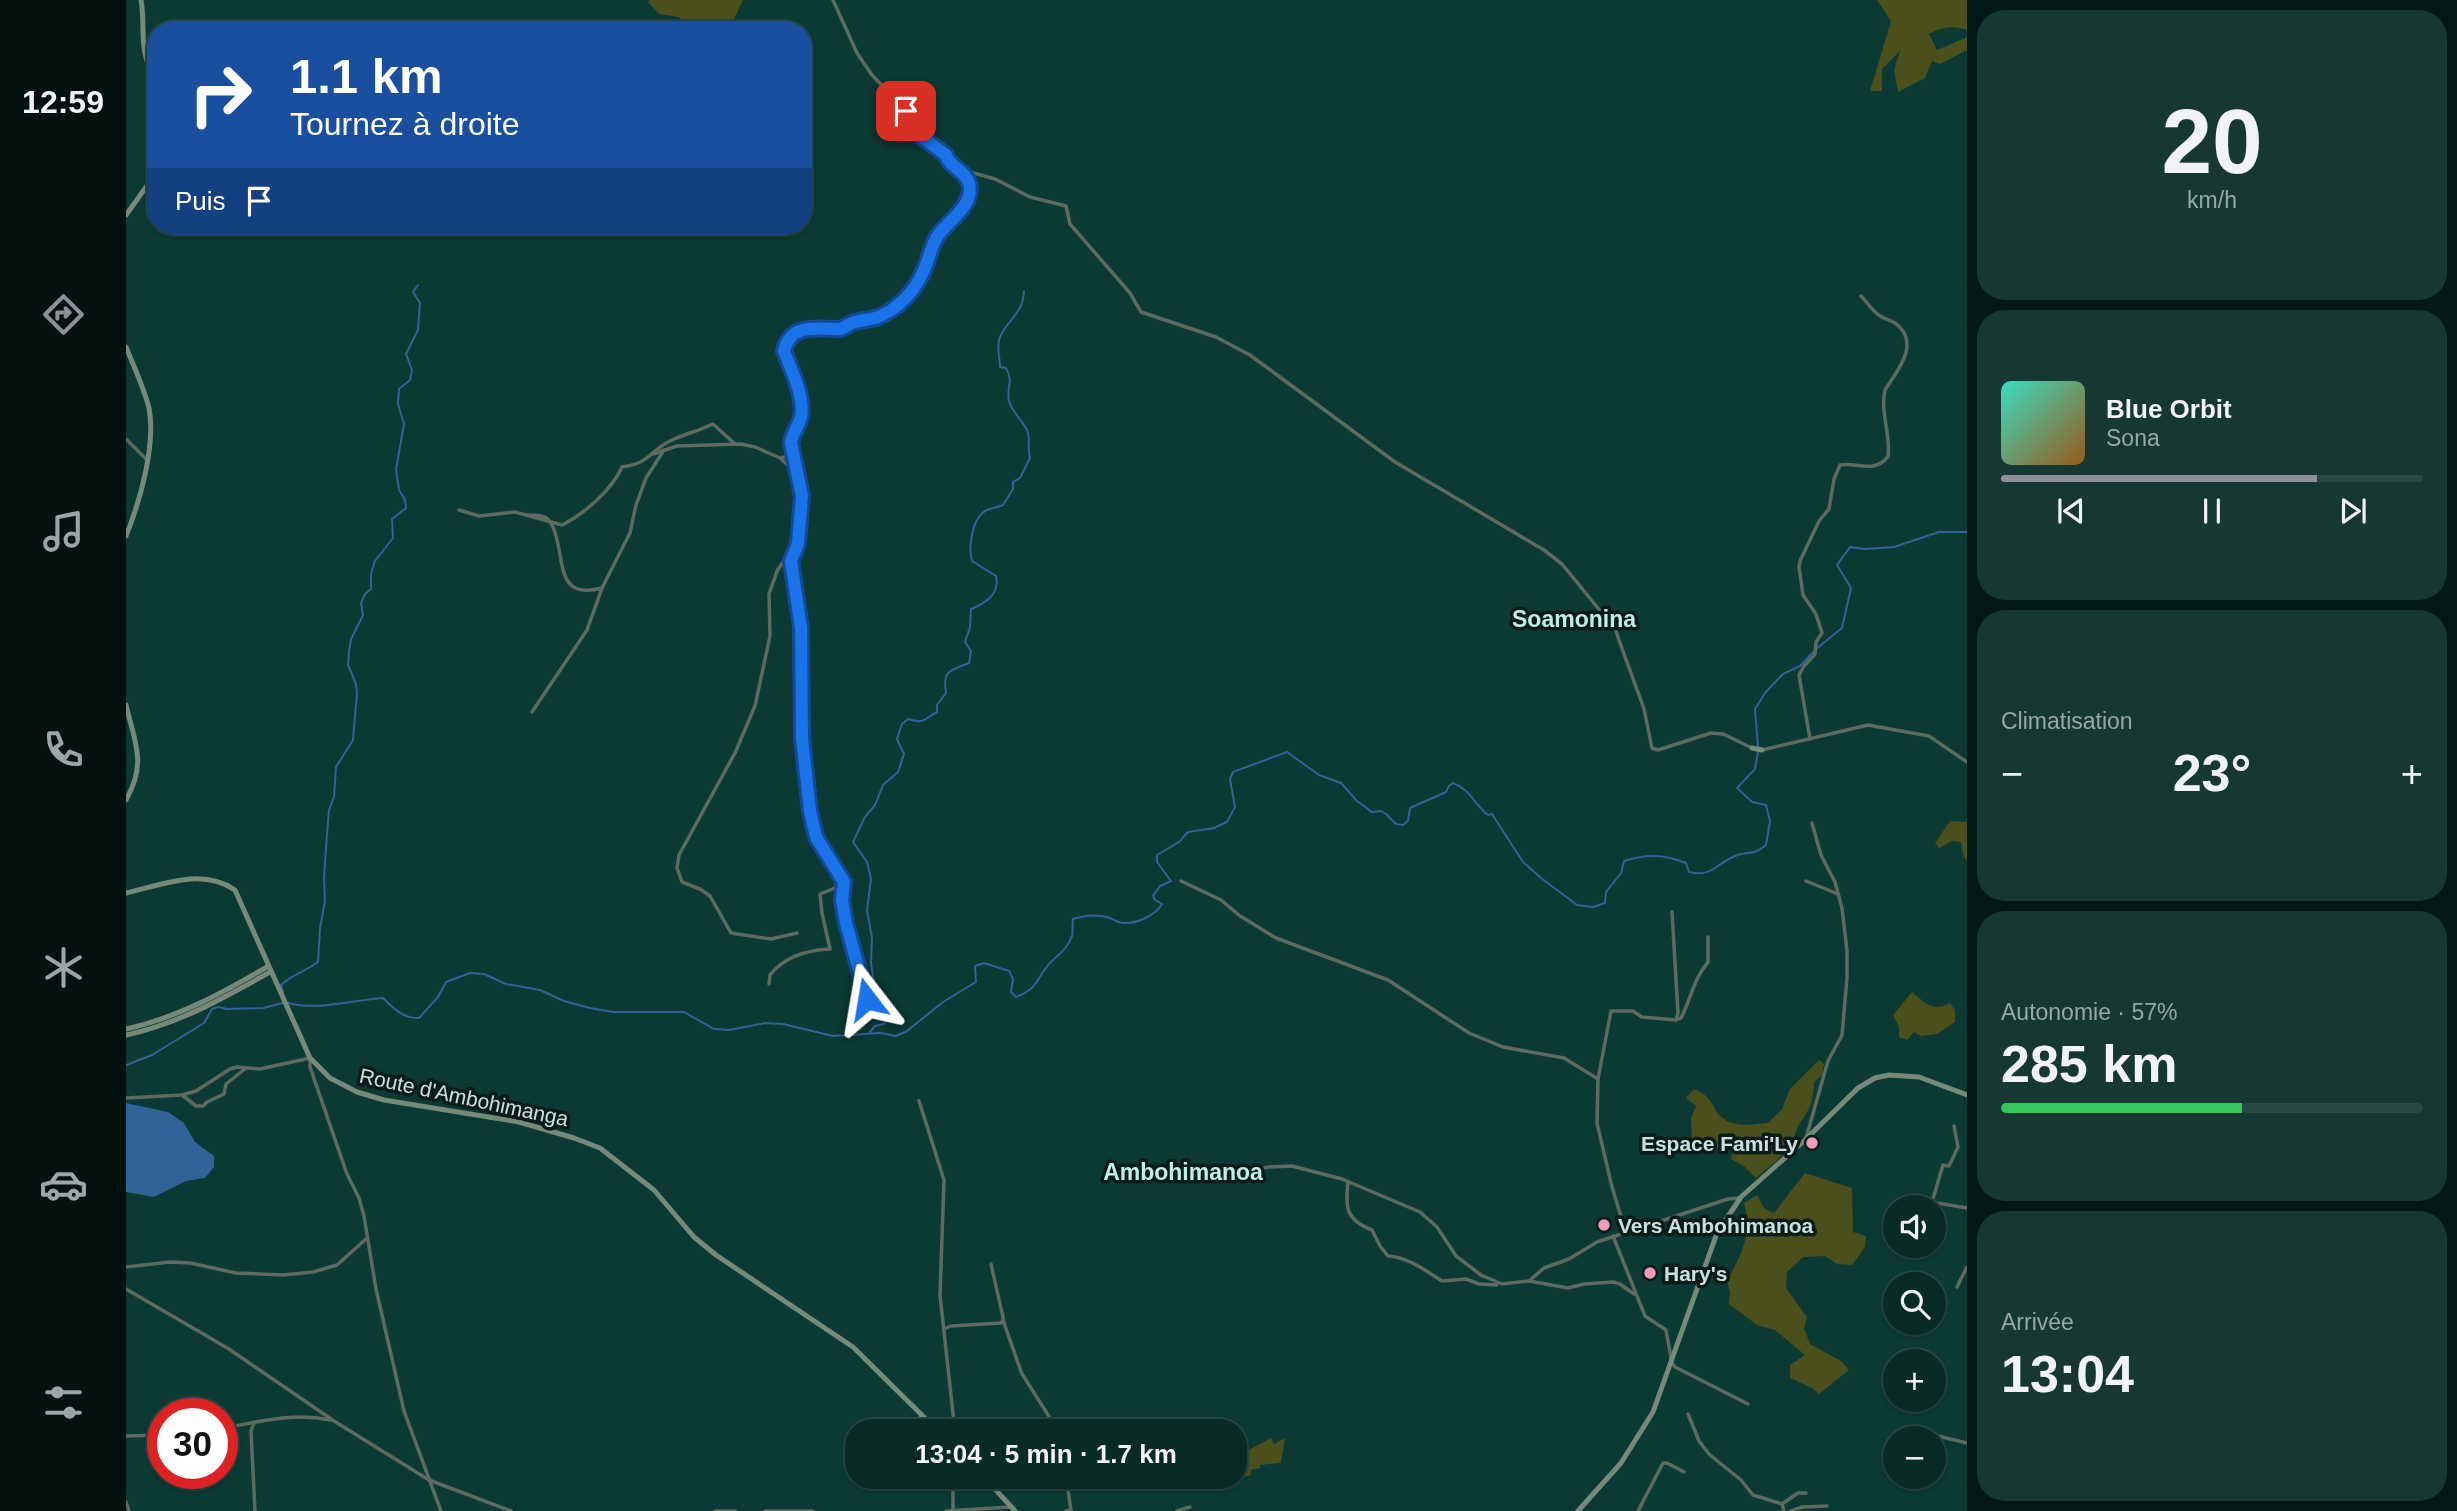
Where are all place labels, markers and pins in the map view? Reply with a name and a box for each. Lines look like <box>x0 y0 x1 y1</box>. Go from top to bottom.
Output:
pin <box>876 81 936 141</box>
place label: Espace Fami'Ly <box>1641 1132 1798 1155</box>
marker: Espace Fami'Ly <box>1804 1135 1820 1151</box>
place label: Vers Ambohimanoa <box>1618 1214 1814 1237</box>
marker: Vers Ambohimanoa <box>1596 1217 1612 1233</box>
place label: Hary's <box>1664 1262 1727 1285</box>
marker: Hary's <box>1642 1265 1658 1281</box>

